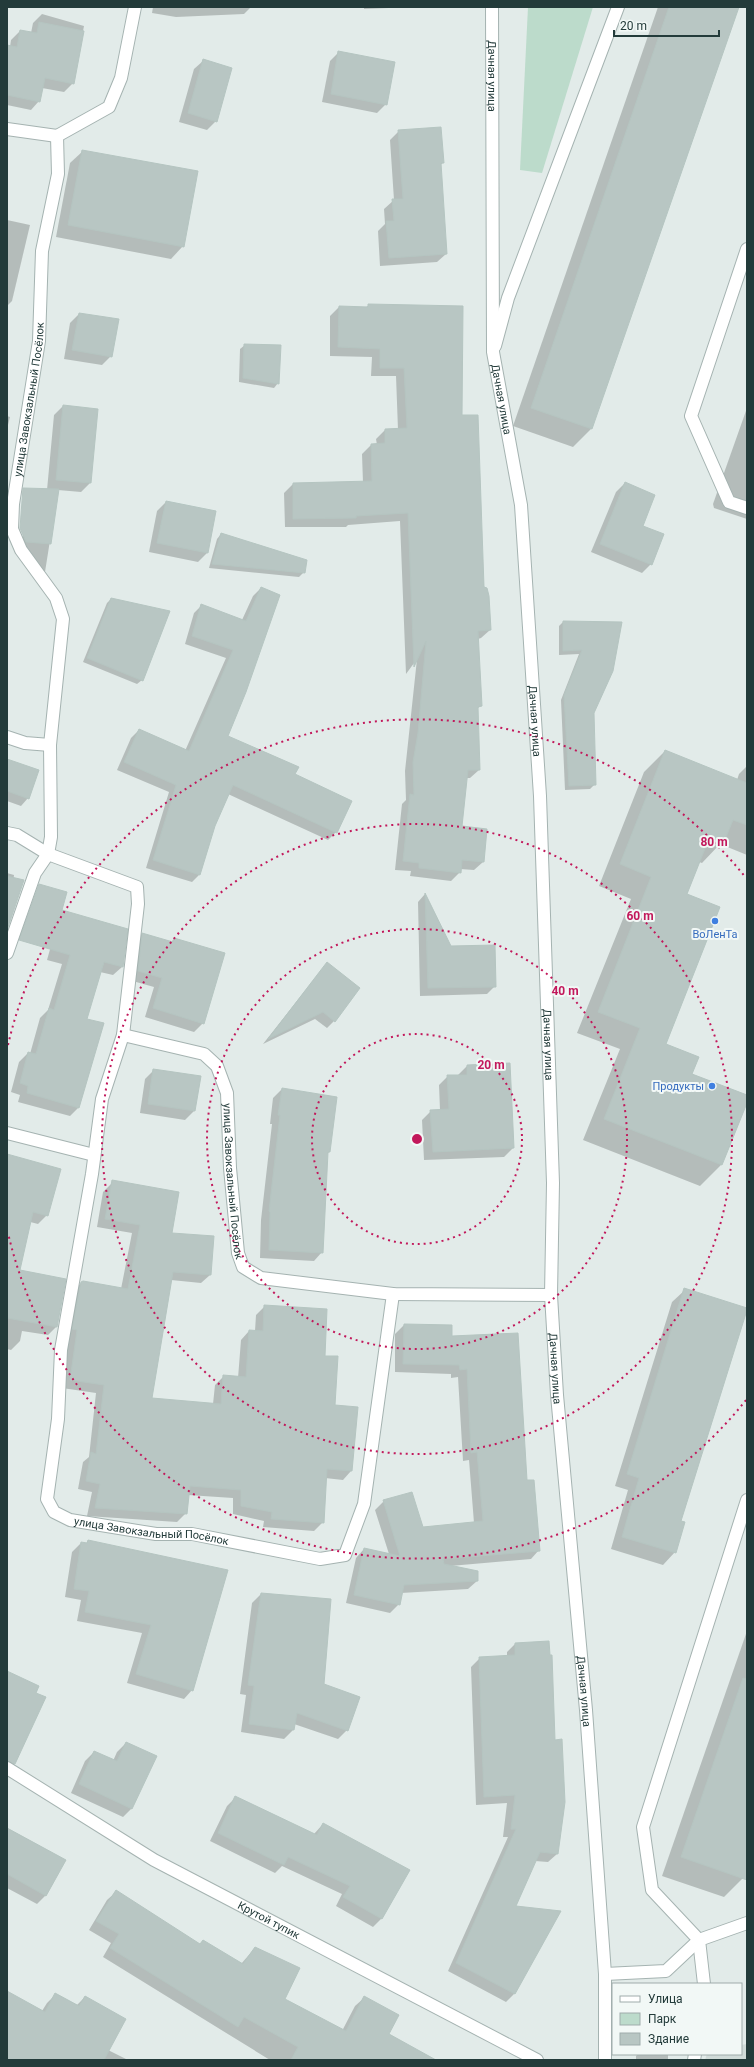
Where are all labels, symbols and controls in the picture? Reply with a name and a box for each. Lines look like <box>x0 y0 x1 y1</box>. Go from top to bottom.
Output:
scale bar <box>614 12 719 38</box>
text: 20 m <box>620 19 647 33</box>
street label: Дачная улица <box>486 40 499 112</box>
street label: улица Завокзальный Посёлок <box>11 322 46 478</box>
street label: Дачная улица <box>489 363 514 436</box>
street label: Дачная улица <box>526 685 544 757</box>
text: 80 m <box>700 835 728 849</box>
text: 60 m <box>626 909 654 923</box>
marker: ВоЛенТа <box>710 916 720 926</box>
place label: ВоЛенТа <box>692 928 738 941</box>
text: 40 m <box>551 984 579 998</box>
street label: Дачная улица <box>541 1009 556 1081</box>
text: 20 m <box>477 1058 505 1072</box>
place label: Продукты <box>652 1080 704 1093</box>
marker: Продукты <box>707 1081 717 1091</box>
street label: улица Завокзальный Посёлок <box>221 1103 246 1261</box>
centre of rings <box>410 1132 424 1146</box>
street label: Дачная улица <box>547 1332 564 1405</box>
street label: улица Завокзальный Посёлок <box>73 1514 230 1548</box>
street label: Дачная улица <box>575 1655 594 1727</box>
street label: Крутой тупик <box>236 1898 302 1942</box>
legend <box>612 1983 742 2055</box>
text: Улица <box>648 1992 683 2006</box>
text: Парк <box>648 2012 677 2026</box>
text: Здание <box>648 2032 689 2046</box>

